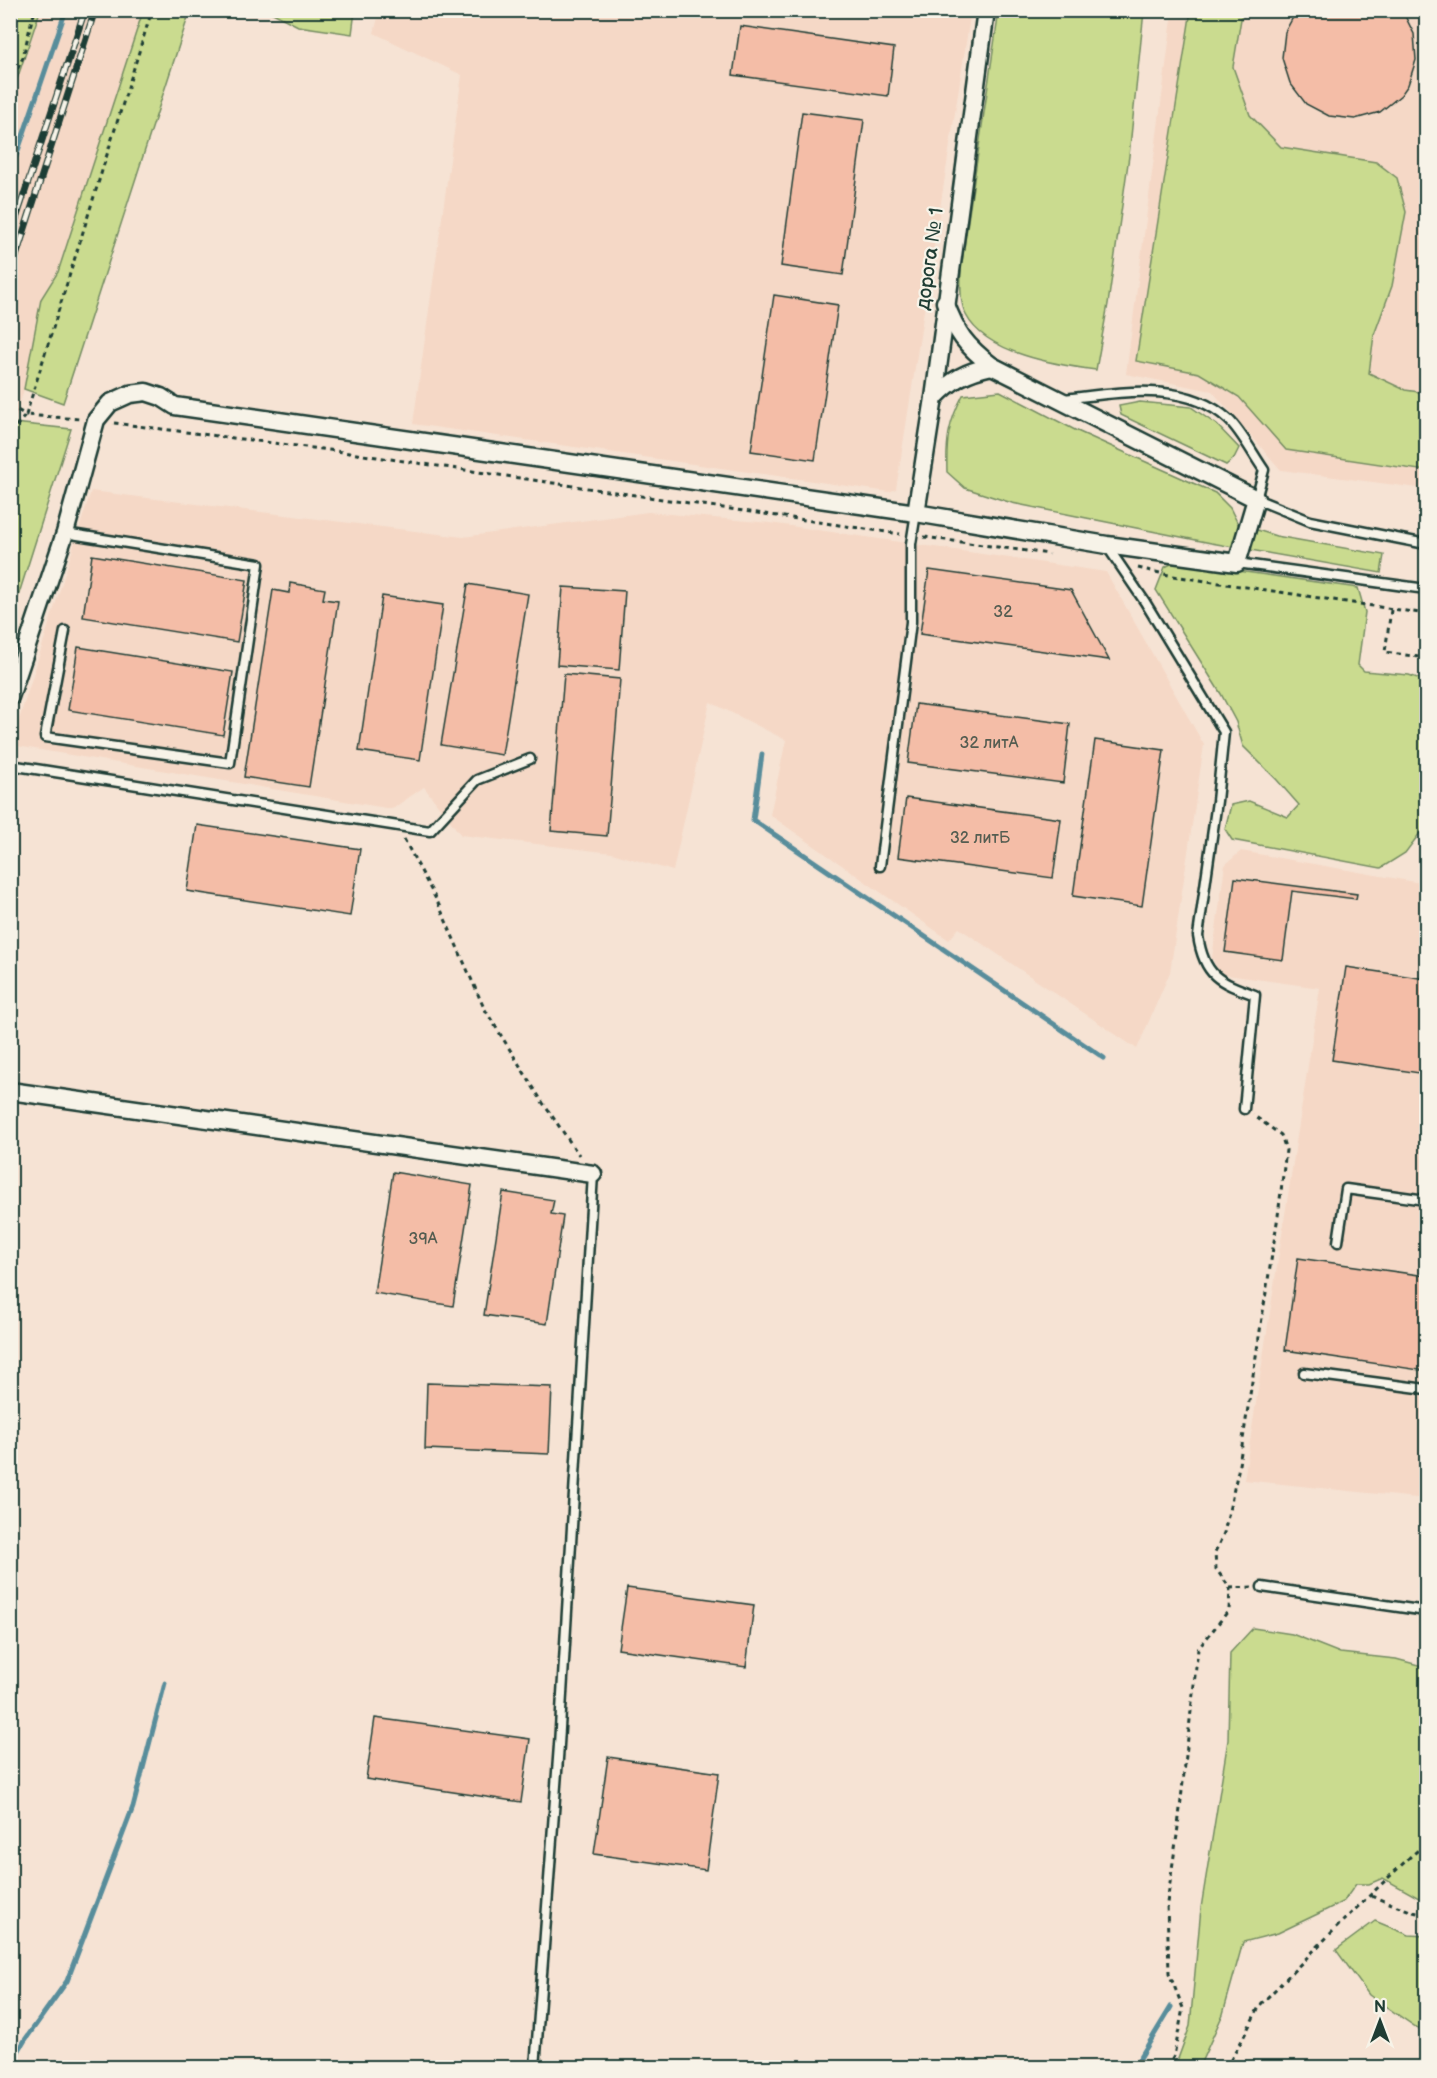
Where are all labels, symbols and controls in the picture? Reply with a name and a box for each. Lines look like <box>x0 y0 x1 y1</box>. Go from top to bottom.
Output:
street label: дорога № 1 <box>911 206 949 312</box>
house number: 32 <box>993 603 1013 622</box>
house number: 32 литА <box>960 734 1019 753</box>
house number: 32 литБ <box>950 829 1011 848</box>
house number: 39А <box>409 1230 438 1249</box>
north arrow <box>1350 1991 1410 2051</box>
text: N <box>1374 1998 1386 2017</box>

